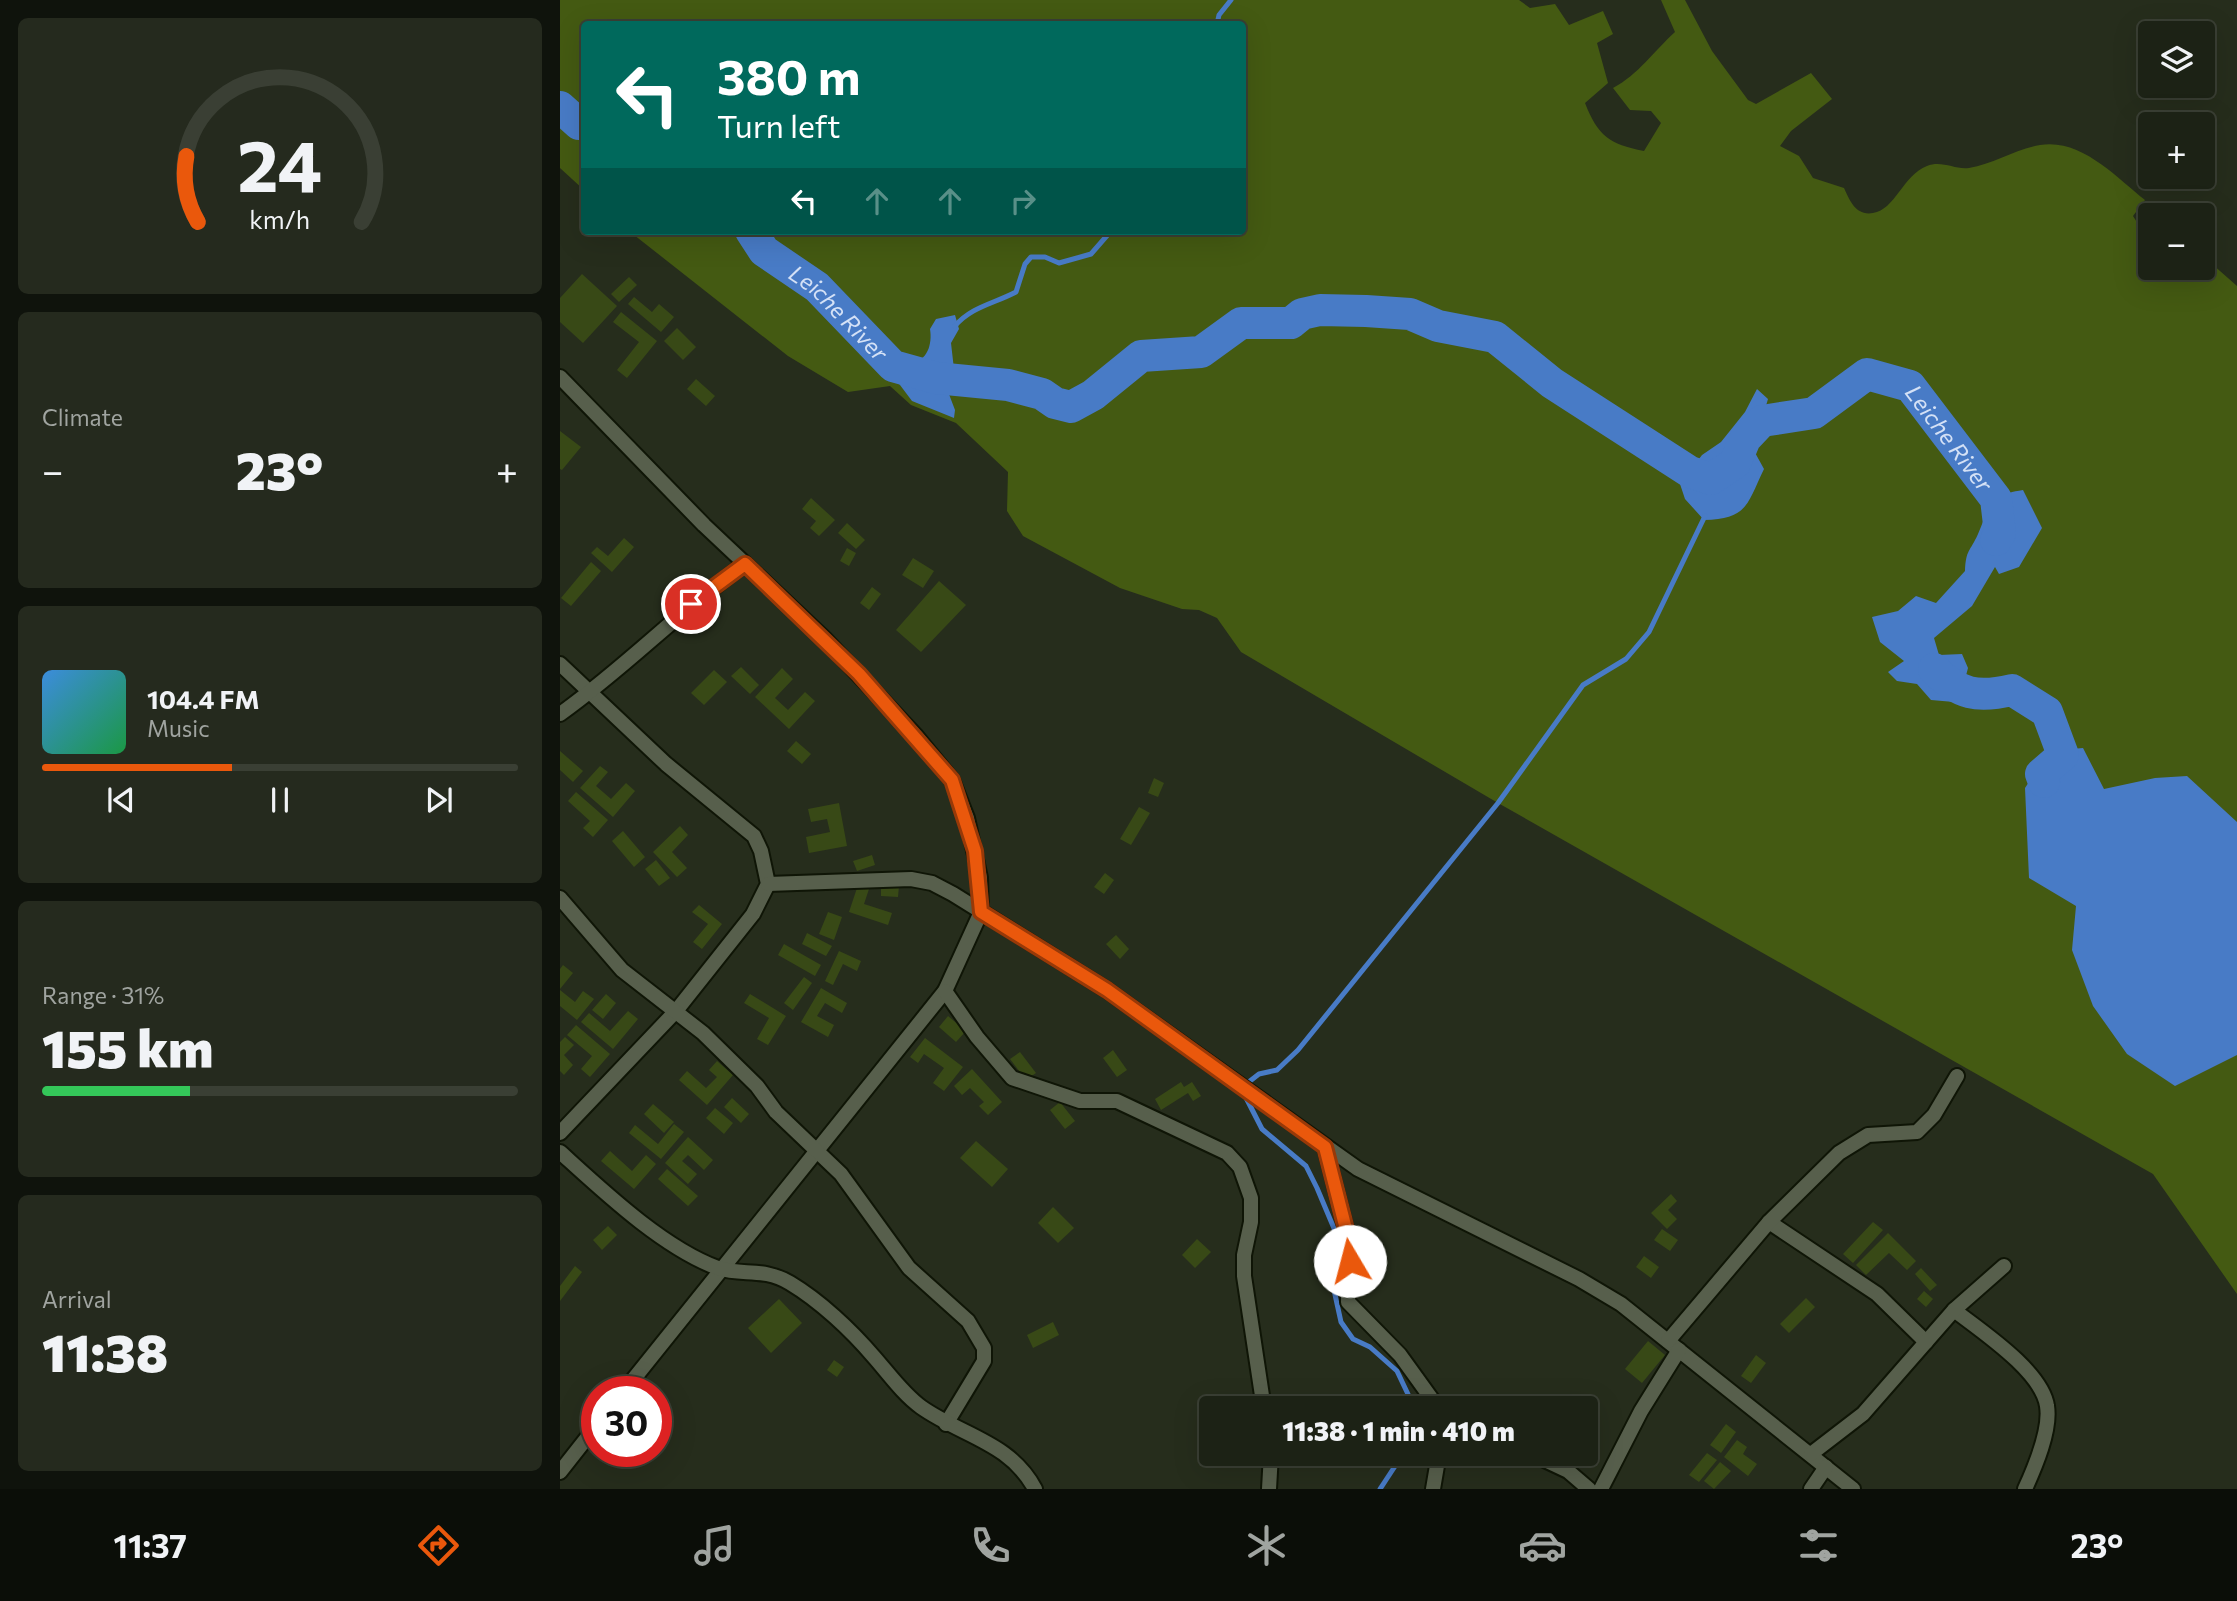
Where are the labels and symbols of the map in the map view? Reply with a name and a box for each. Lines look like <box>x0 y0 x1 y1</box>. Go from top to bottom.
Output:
water label: Leiche River <box>784 258 894 367</box>
water label: Leiche River <box>1900 379 1999 497</box>
pin <box>661 574 721 634</box>
position arrow <box>1313 1224 1387 1298</box>
speed limit sign: 30 <box>581 1376 672 1467</box>

